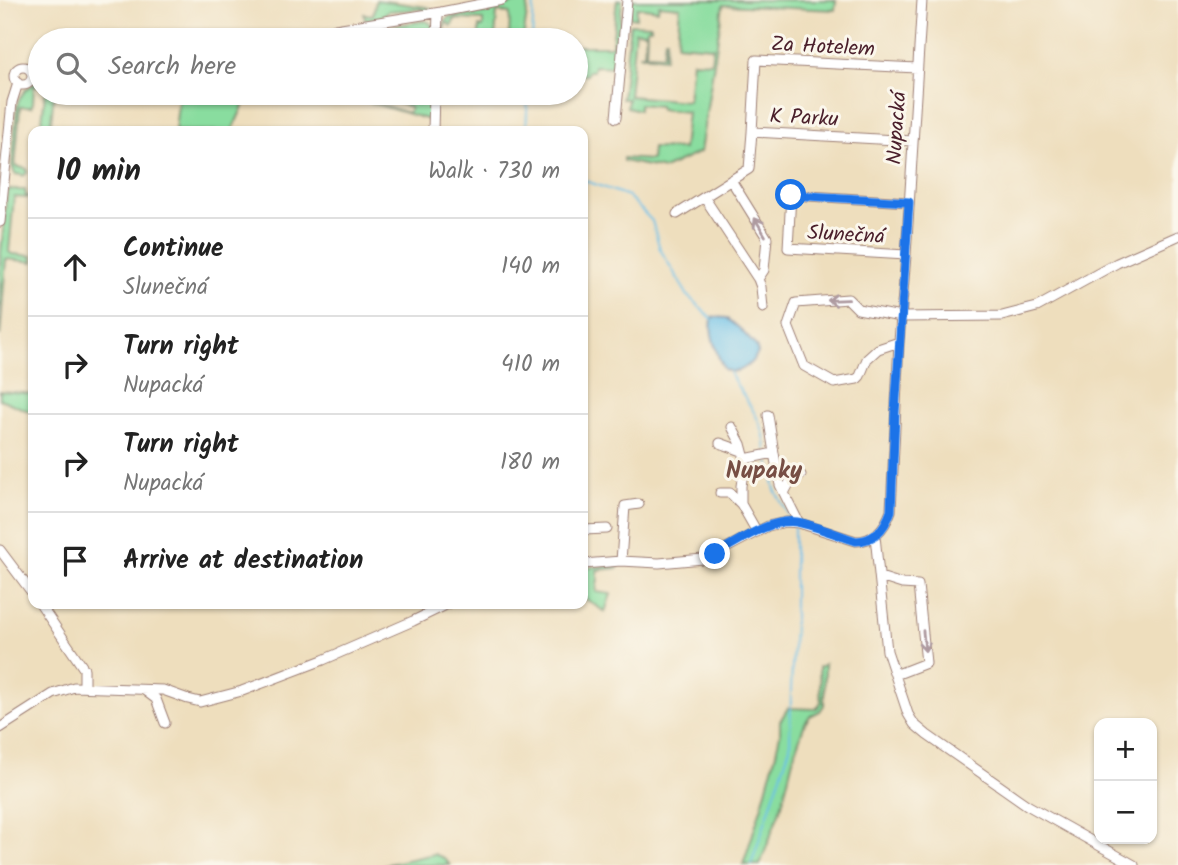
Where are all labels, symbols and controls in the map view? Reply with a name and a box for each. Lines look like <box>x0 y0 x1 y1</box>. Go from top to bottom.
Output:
search box <box>28 28 588 105</box>
street label: Za Hotelem <box>770 28 876 67</box>
text: Search here <box>108 46 236 88</box>
icon: search <box>52 48 90 86</box>
street label: Nupacká <box>878 88 917 166</box>
street label: K Parku <box>769 100 839 137</box>
text: 10 min <box>56 148 141 196</box>
text: Walk · 730 m <box>428 154 560 190</box>
route start <box>775 179 806 210</box>
street label: Slunečná <box>806 217 888 254</box>
one-way arrow <box>753 218 767 238</box>
text: Continue <box>123 228 224 270</box>
icon: ahead <box>56 248 94 286</box>
text: 140 m <box>501 249 560 285</box>
text: Slunečná <box>123 270 208 306</box>
one-way arrow <box>827 294 850 307</box>
text: Turn right <box>123 326 239 368</box>
icon: right <box>56 346 94 384</box>
text: 410 m <box>501 347 560 383</box>
text: Nupacká <box>123 368 203 404</box>
text: Turn right <box>123 424 239 466</box>
icon: right <box>56 444 94 482</box>
text: 180 m <box>500 445 560 481</box>
district label: Nupaky <box>726 452 803 491</box>
text: Nupacká <box>123 466 203 502</box>
route end <box>699 538 730 569</box>
text: Arrive at destination <box>123 540 363 582</box>
icon: arrive <box>56 542 94 580</box>
one-way arrow <box>918 629 931 651</box>
map controls <box>1094 718 1157 844</box>
button: + <box>1094 718 1157 781</box>
button: − <box>1094 781 1157 844</box>

